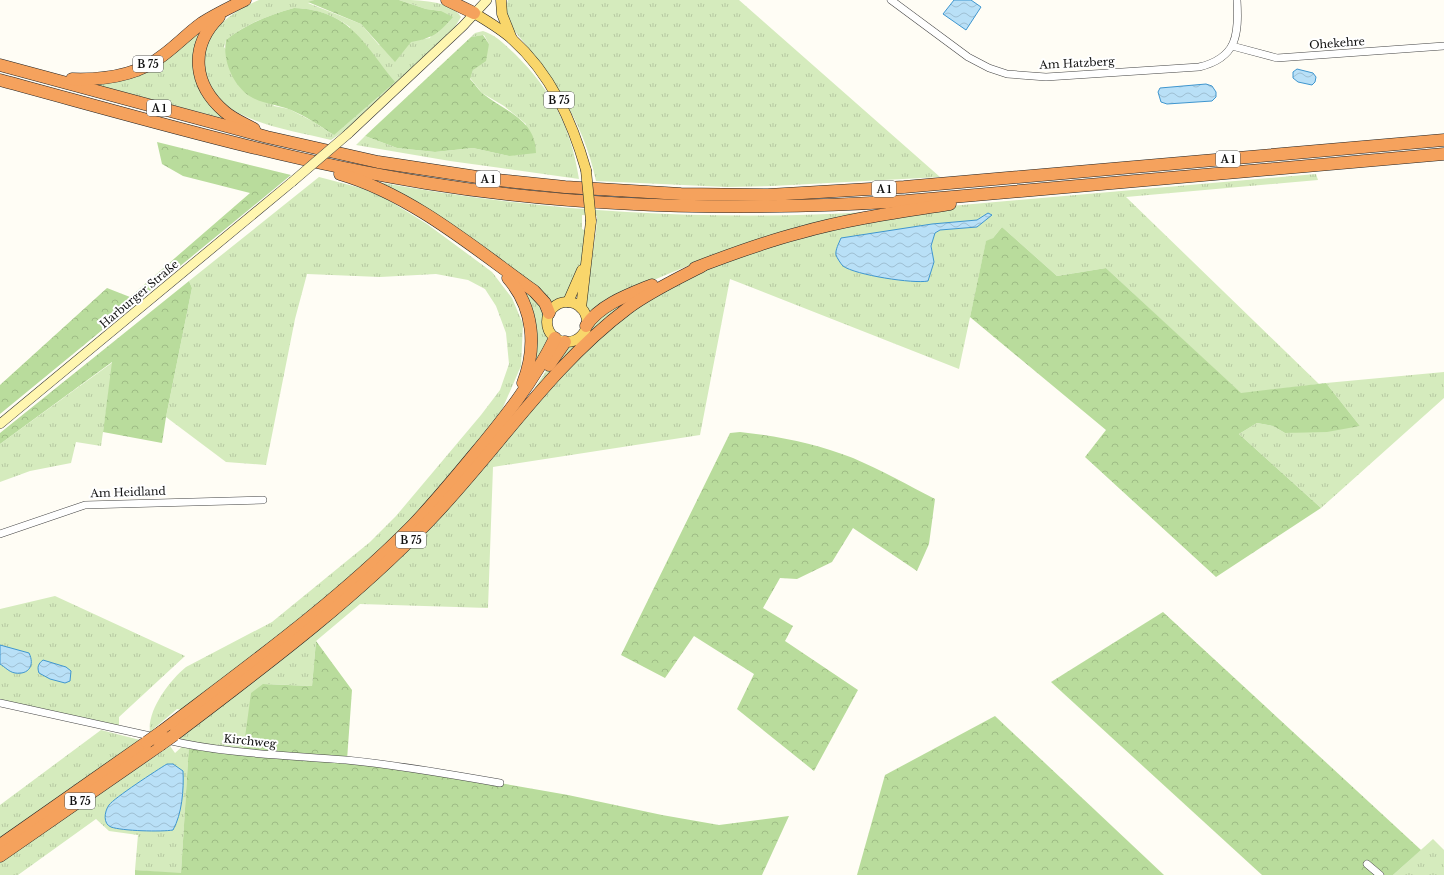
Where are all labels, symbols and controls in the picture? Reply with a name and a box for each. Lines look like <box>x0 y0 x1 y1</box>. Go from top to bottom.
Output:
street label: Ohekehre <box>1309 34 1365 52</box>
street label: Am Hatzberg <box>1038 54 1115 72</box>
road number: B 75 <box>133 56 163 72</box>
road number: B 75 <box>544 92 574 108</box>
road number: A 1 <box>147 100 171 116</box>
road number: A 1 <box>1216 151 1240 167</box>
road number: A 1 <box>476 171 500 187</box>
road number: A 1 <box>872 181 896 197</box>
street label: Harburger Straße <box>97 257 181 331</box>
street label: Am Heidland <box>89 484 167 500</box>
road number: B 75 <box>396 532 426 548</box>
street label: Kirchweg <box>223 731 277 751</box>
road number: B 75 <box>65 793 95 809</box>

